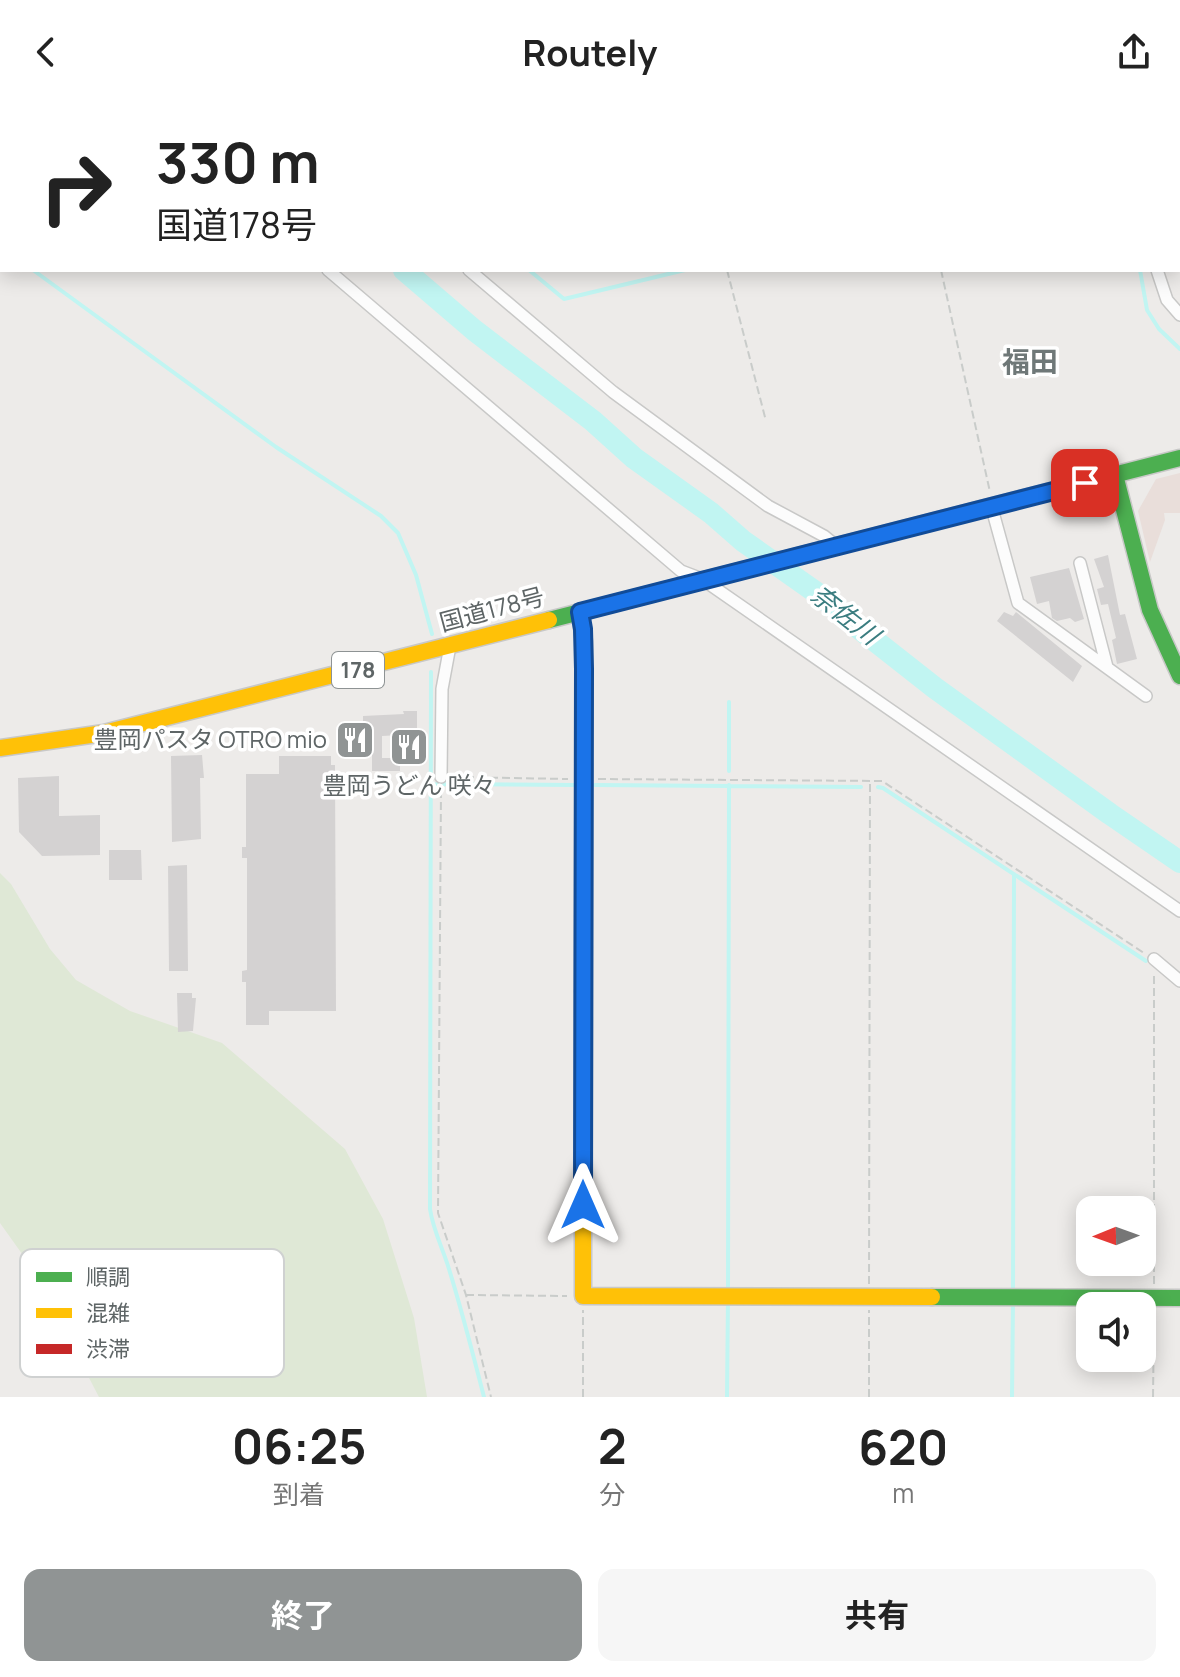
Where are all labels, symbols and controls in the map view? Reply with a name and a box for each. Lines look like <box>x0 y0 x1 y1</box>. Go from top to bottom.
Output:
text: Routely <box>522 28 658 77</box>
icon: back <box>24 30 68 74</box>
icon: share <box>1112 30 1156 74</box>
text: 330 m <box>156 123 320 200</box>
icon: right <box>24 136 128 240</box>
text: 国道178号 <box>156 200 317 249</box>
district label: 福田 <box>1002 342 1058 380</box>
pin <box>1051 449 1119 517</box>
icon: arrive <box>1063 461 1107 505</box>
water label: 奈佐川 <box>804 576 890 654</box>
street label: 国道178号 <box>435 579 548 638</box>
road number: 178 <box>332 652 384 688</box>
restaurant icon: 豊岡パスタ OTRO mio <box>334 719 376 761</box>
place label: 豊岡パスタ OTRO mio <box>94 722 327 755</box>
restaurant icon: 豊岡うどん 咲々 <box>388 726 430 768</box>
place label: 豊岡うどん 咲々 <box>323 768 495 801</box>
position arrow <box>541 1163 625 1247</box>
north arrow <box>1076 1196 1156 1276</box>
map controls <box>1076 1196 1156 1372</box>
legend <box>20 1249 284 1377</box>
text: 順調 <box>86 1262 130 1292</box>
button: sound <box>1076 1292 1156 1372</box>
text: 混雑 <box>86 1298 130 1328</box>
text: 渋滞 <box>86 1334 130 1364</box>
text: 06:25 <box>232 1413 366 1478</box>
text: 2 <box>598 1413 627 1478</box>
text: 620 <box>858 1414 948 1479</box>
text: m <box>892 1475 914 1511</box>
text: 到着 <box>273 1476 325 1512</box>
text: 分 <box>599 1476 625 1512</box>
button: 終了 <box>24 1569 582 1661</box>
button: 共有 <box>598 1569 1156 1661</box>

